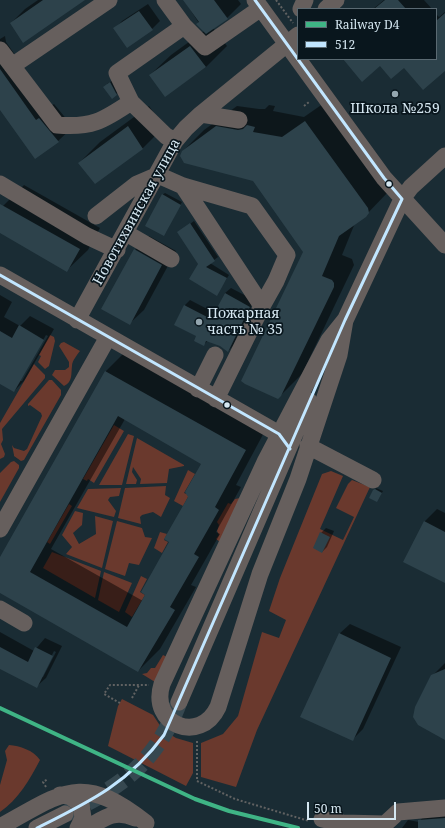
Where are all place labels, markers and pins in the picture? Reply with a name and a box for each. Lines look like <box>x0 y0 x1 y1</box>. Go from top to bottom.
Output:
marker: Школа №259 <box>390 89 400 99</box>
place label: Школа №259 <box>350 101 440 117</box>
unlabelled marker <box>384 179 394 189</box>
place label: Пожарная часть № 35 <box>207 306 283 338</box>
marker: Пожарная часть № 35 <box>194 317 204 327</box>
unlabelled marker <box>222 400 232 410</box>

